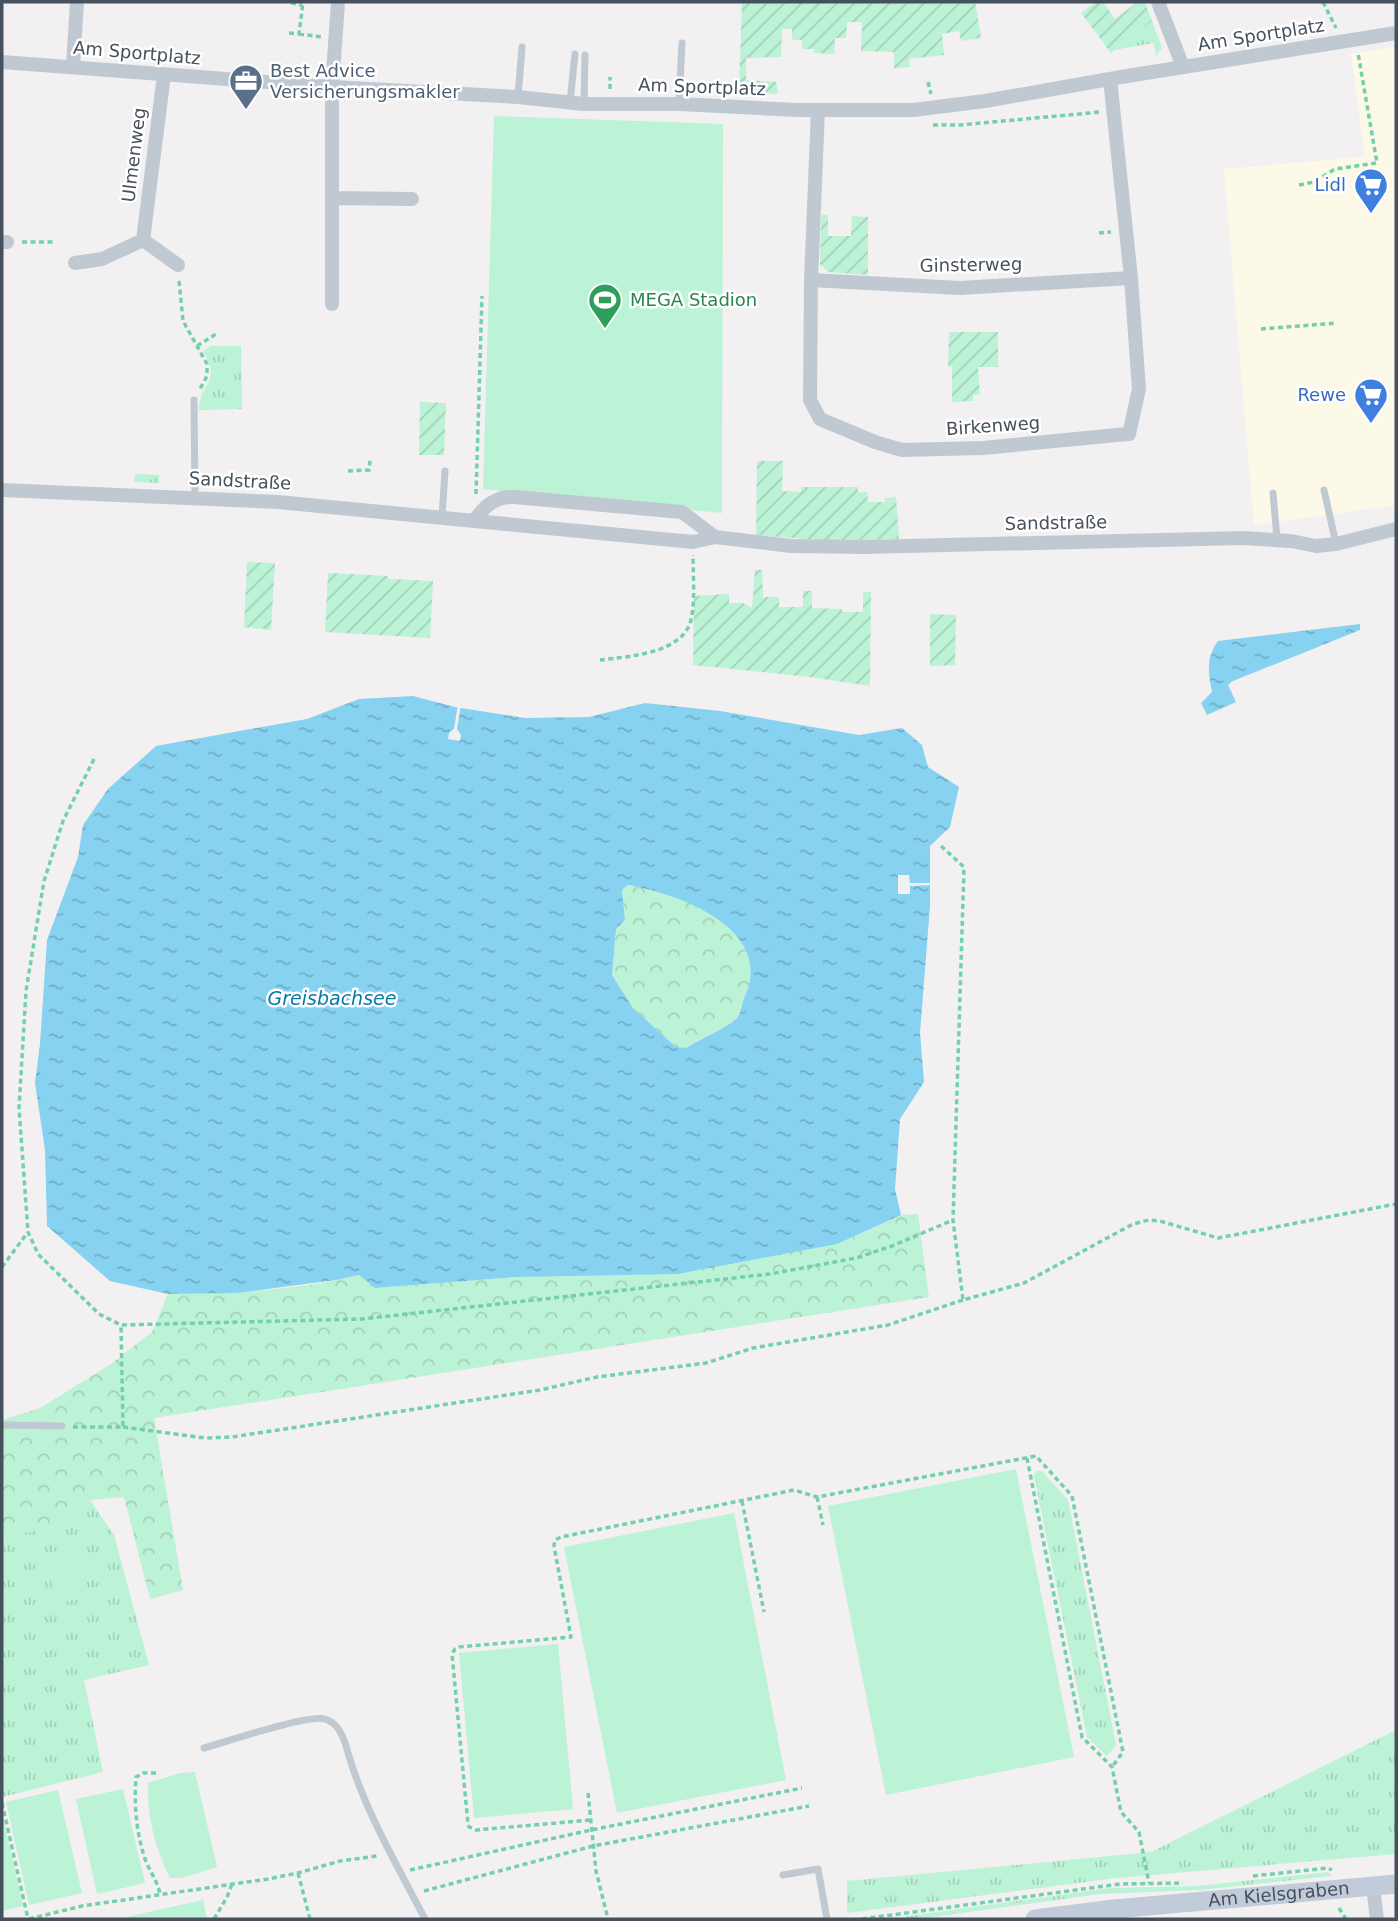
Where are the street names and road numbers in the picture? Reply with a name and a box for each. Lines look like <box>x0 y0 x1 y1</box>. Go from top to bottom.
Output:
street label: Am Sportplatz <box>1196 14 1326 55</box>
street label: Am Sportplatz <box>72 36 202 69</box>
street label: Am Sportplatz <box>638 74 766 99</box>
street label: Ulmenweg <box>117 106 150 204</box>
street label: Ginsterweg <box>920 253 1022 276</box>
street label: Birkenweg <box>945 412 1041 439</box>
street label: Sandstraße <box>188 467 292 494</box>
street label: Sandstraße <box>1005 511 1107 534</box>
street label: Am Kielsgraben <box>1207 1877 1350 1911</box>

